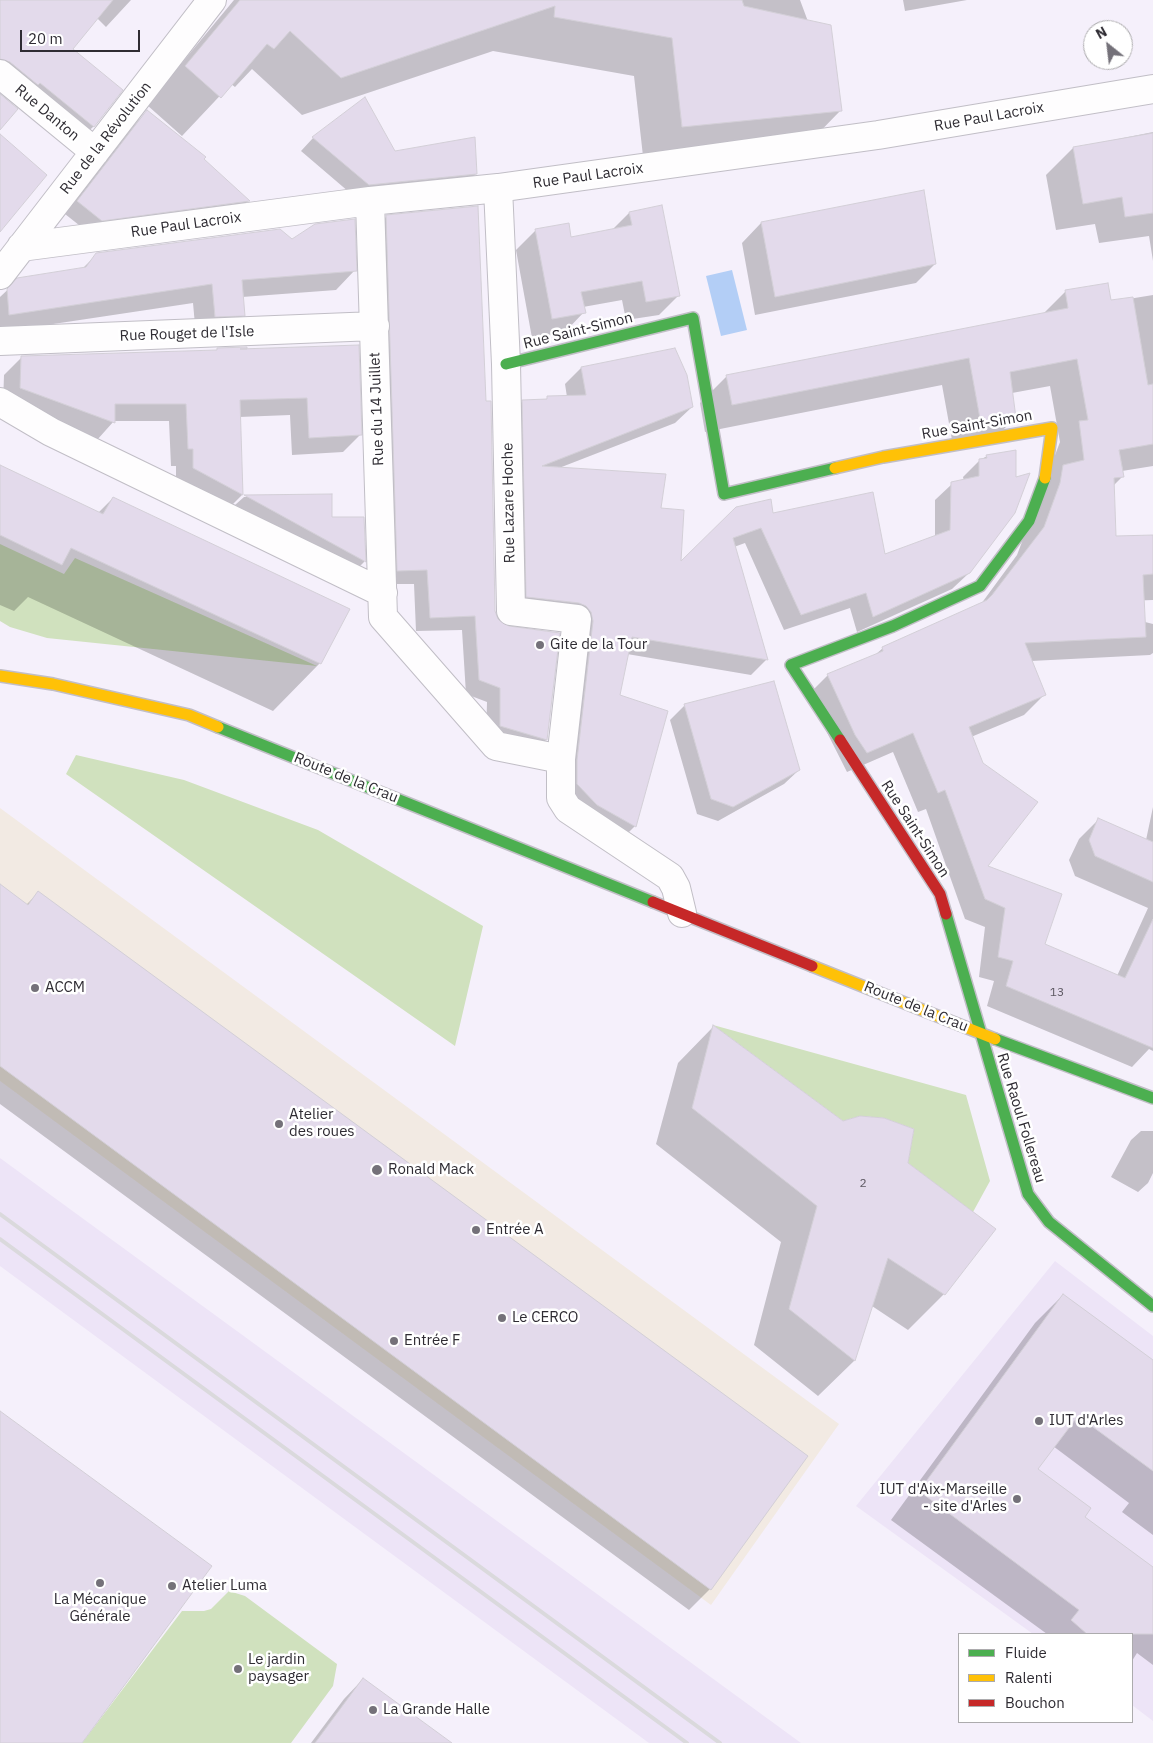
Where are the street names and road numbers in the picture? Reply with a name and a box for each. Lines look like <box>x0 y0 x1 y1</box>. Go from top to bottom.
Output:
street label: Rue de la Révolution <box>57 78 155 198</box>
street label: Rue Danton <box>11 81 83 145</box>
street label: Rue Paul Lacroix <box>933 98 1045 136</box>
street label: Rue Paul Lacroix <box>532 159 644 193</box>
street label: Rue Paul Lacroix <box>130 208 242 242</box>
street label: Rue Saint-Simon <box>521 309 635 353</box>
street label: Rue Rouget de l'Isle <box>119 323 255 345</box>
street label: Rue du 14 Juillet <box>366 352 388 466</box>
street label: Rue Saint-Simon <box>920 406 1034 444</box>
street label: Rue Lazare Hoche <box>499 442 519 564</box>
street label: Route de la Crau <box>291 749 401 807</box>
street label: Rue Saint-Simon <box>877 777 953 881</box>
street label: Route de la Crau <box>861 978 971 1036</box>
street label: Rue Raoul Follereau <box>993 1051 1049 1185</box>

